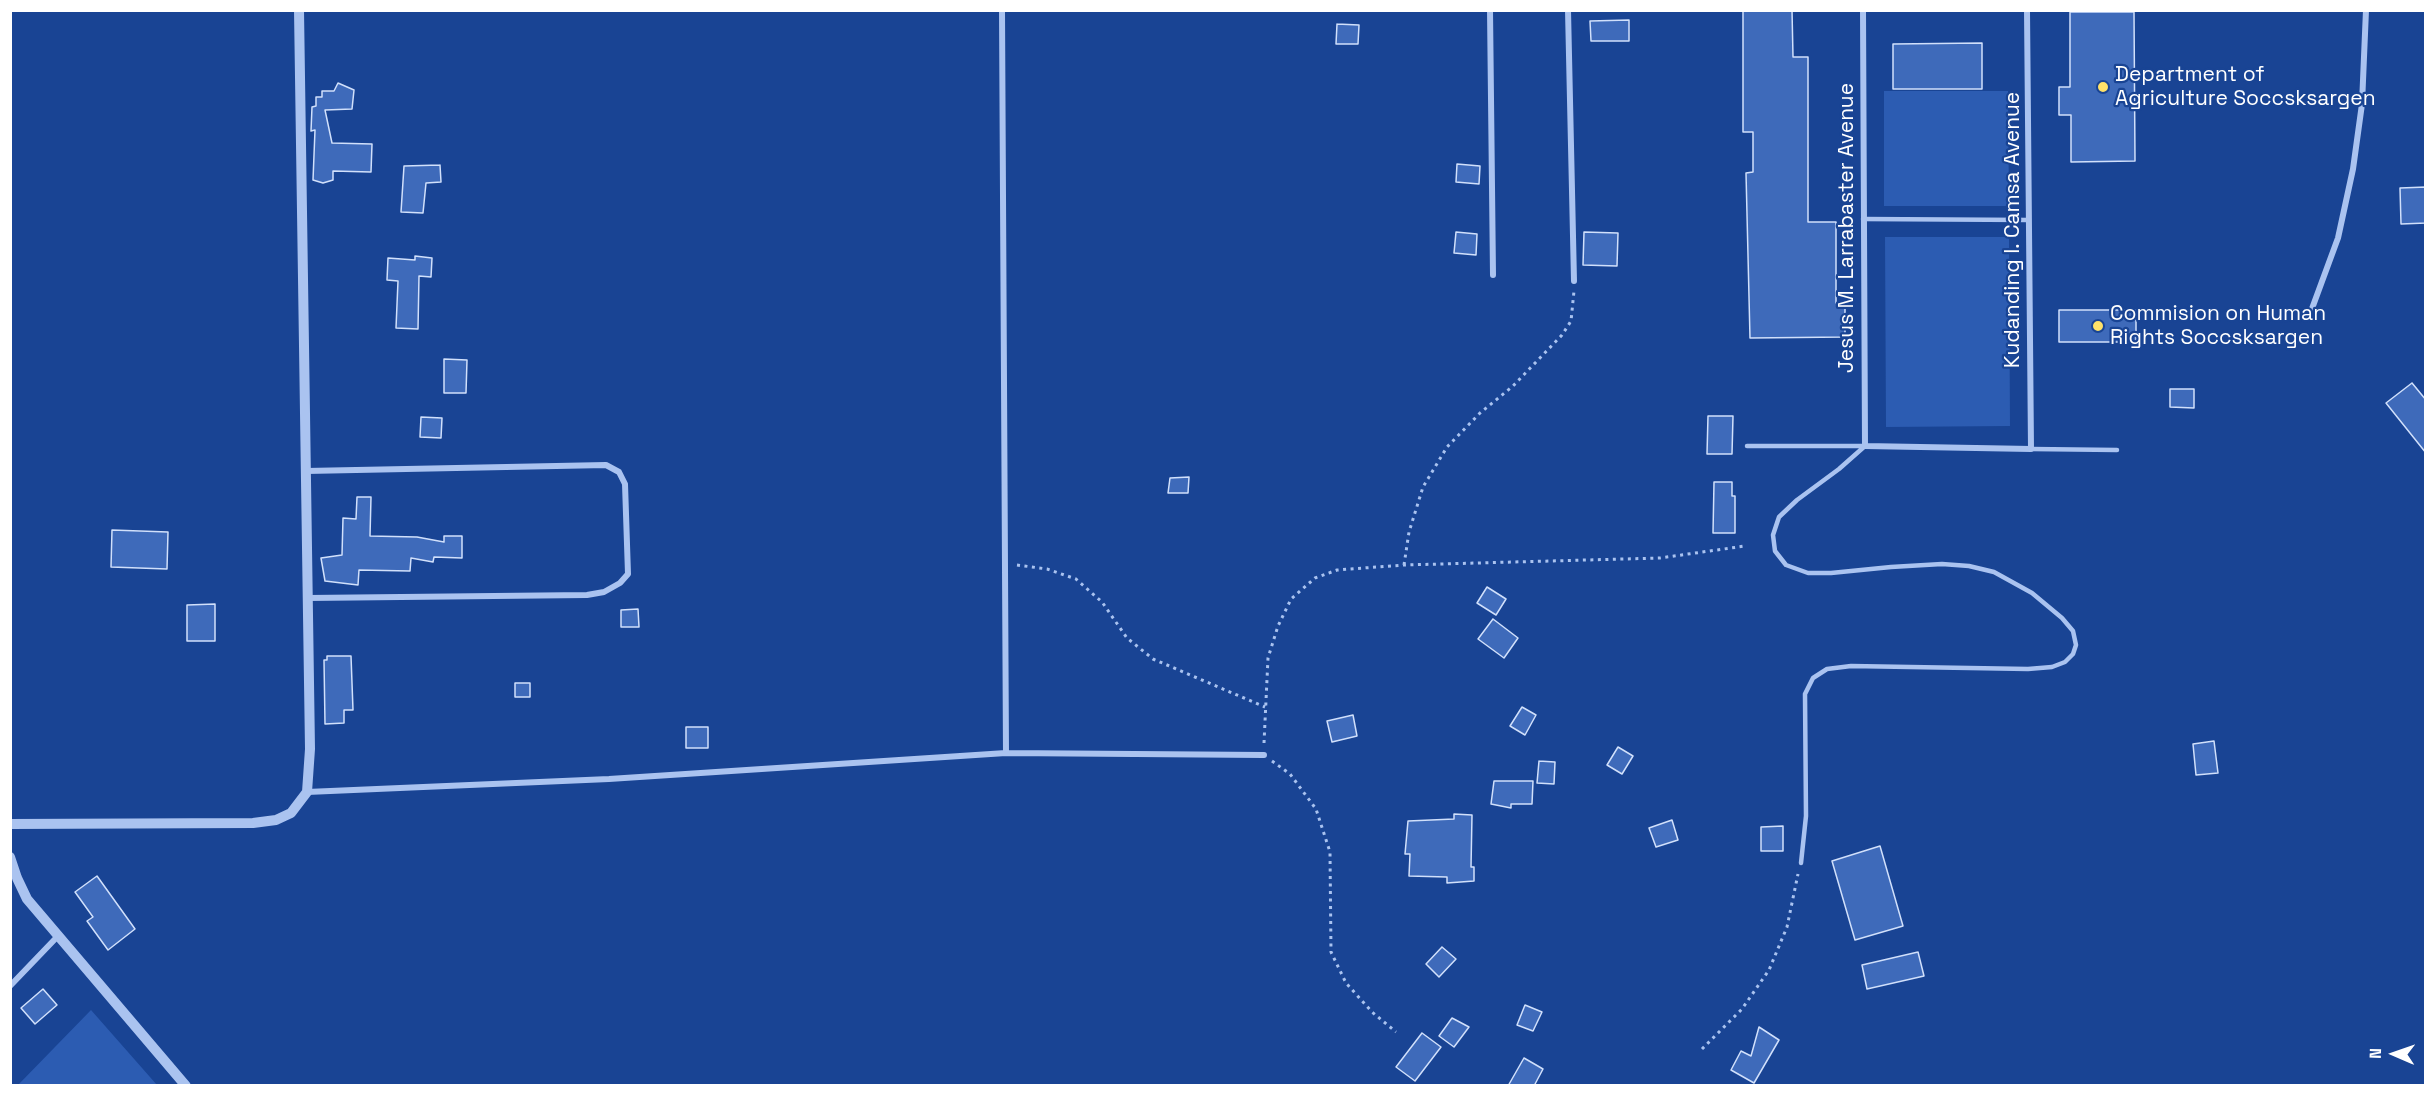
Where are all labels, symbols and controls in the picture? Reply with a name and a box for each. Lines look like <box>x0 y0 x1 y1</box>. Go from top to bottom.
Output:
place label: Department of Agriculture Soccsksargen <box>2115 62 2376 112</box>
marker: Department of Agriculture Soccsksargen <box>2096 80 2110 94</box>
street label: Jesus M. Larrabaster Avenue <box>1834 83 1860 373</box>
street label: Kudanding I. Camsa Avenue <box>2000 92 2026 368</box>
place label: Commision on Human Rights Soccsksargen <box>2110 301 2326 351</box>
marker: Commision on Human Rights Soccsksargen <box>2091 319 2105 333</box>
north arrow <box>2364 1024 2424 1084</box>
text: N <box>2365 1048 2386 1059</box>

